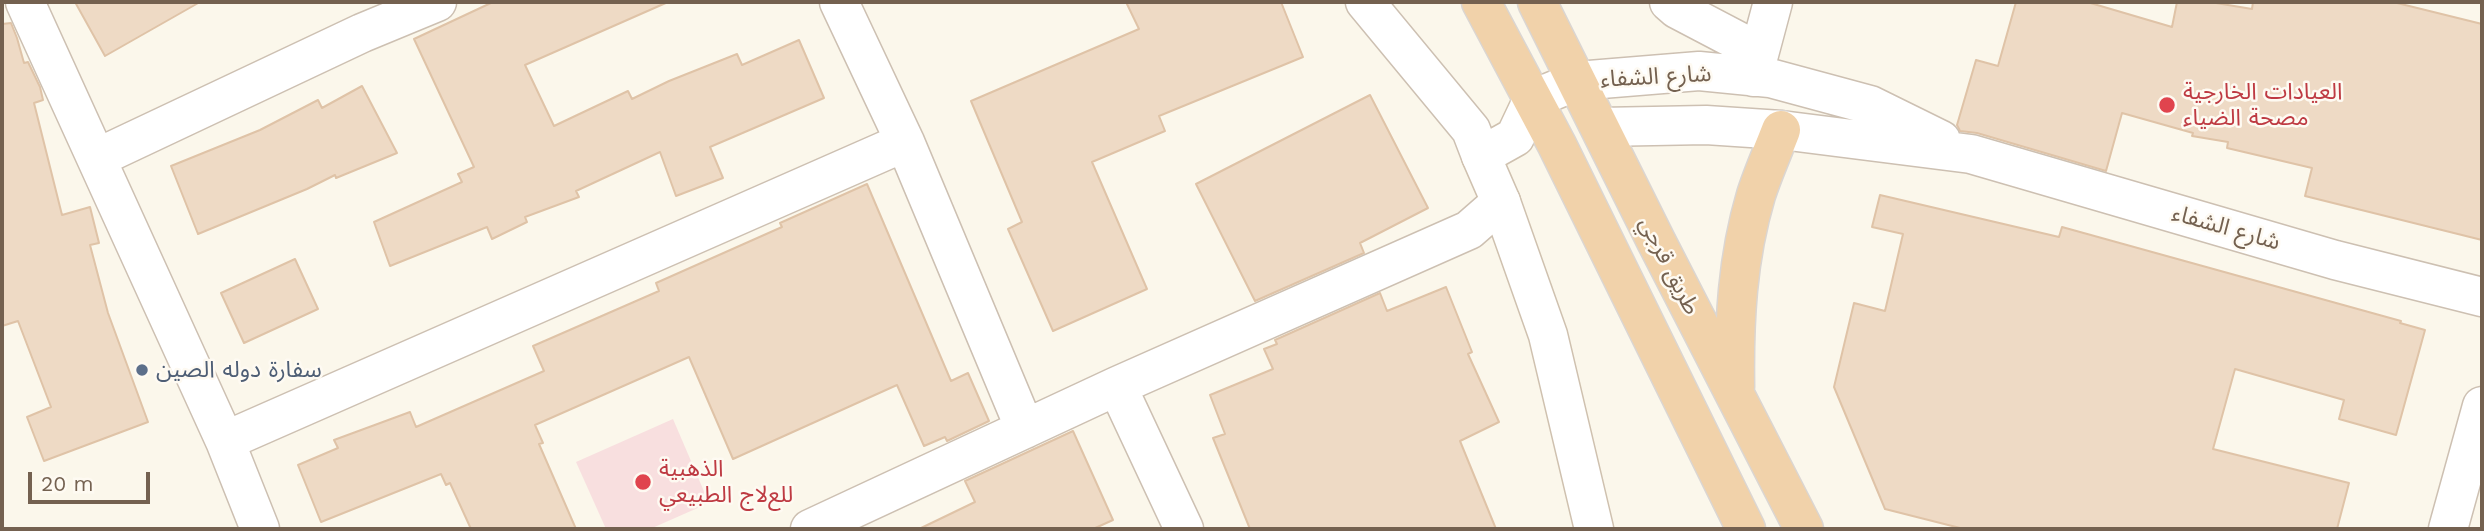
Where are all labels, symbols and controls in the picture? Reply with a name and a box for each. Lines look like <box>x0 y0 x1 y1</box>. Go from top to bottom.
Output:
street label: شارع الشفاء <box>1600 60 1712 94</box>
place label: العيادات الخارجية مصحة الضياء <box>2183 78 2342 132</box>
marker: العيادات الخارجية مصحة الضياء <box>2157 95 2177 115</box>
street label: شارع الشفاء <box>2169 199 2283 257</box>
street label: طريق قرجي <box>1633 212 1705 320</box>
place label: سفارة دوله الصين <box>156 356 322 384</box>
marker: سفارة دوله الصين <box>134 362 150 378</box>
place label: الذهبية للعﻻج الطبيعي <box>659 455 793 509</box>
scale bar <box>32 458 154 502</box>
text: 20 m <box>41 471 93 496</box>
marker: الذهبية للعﻻج الطبيعي <box>633 472 653 492</box>

